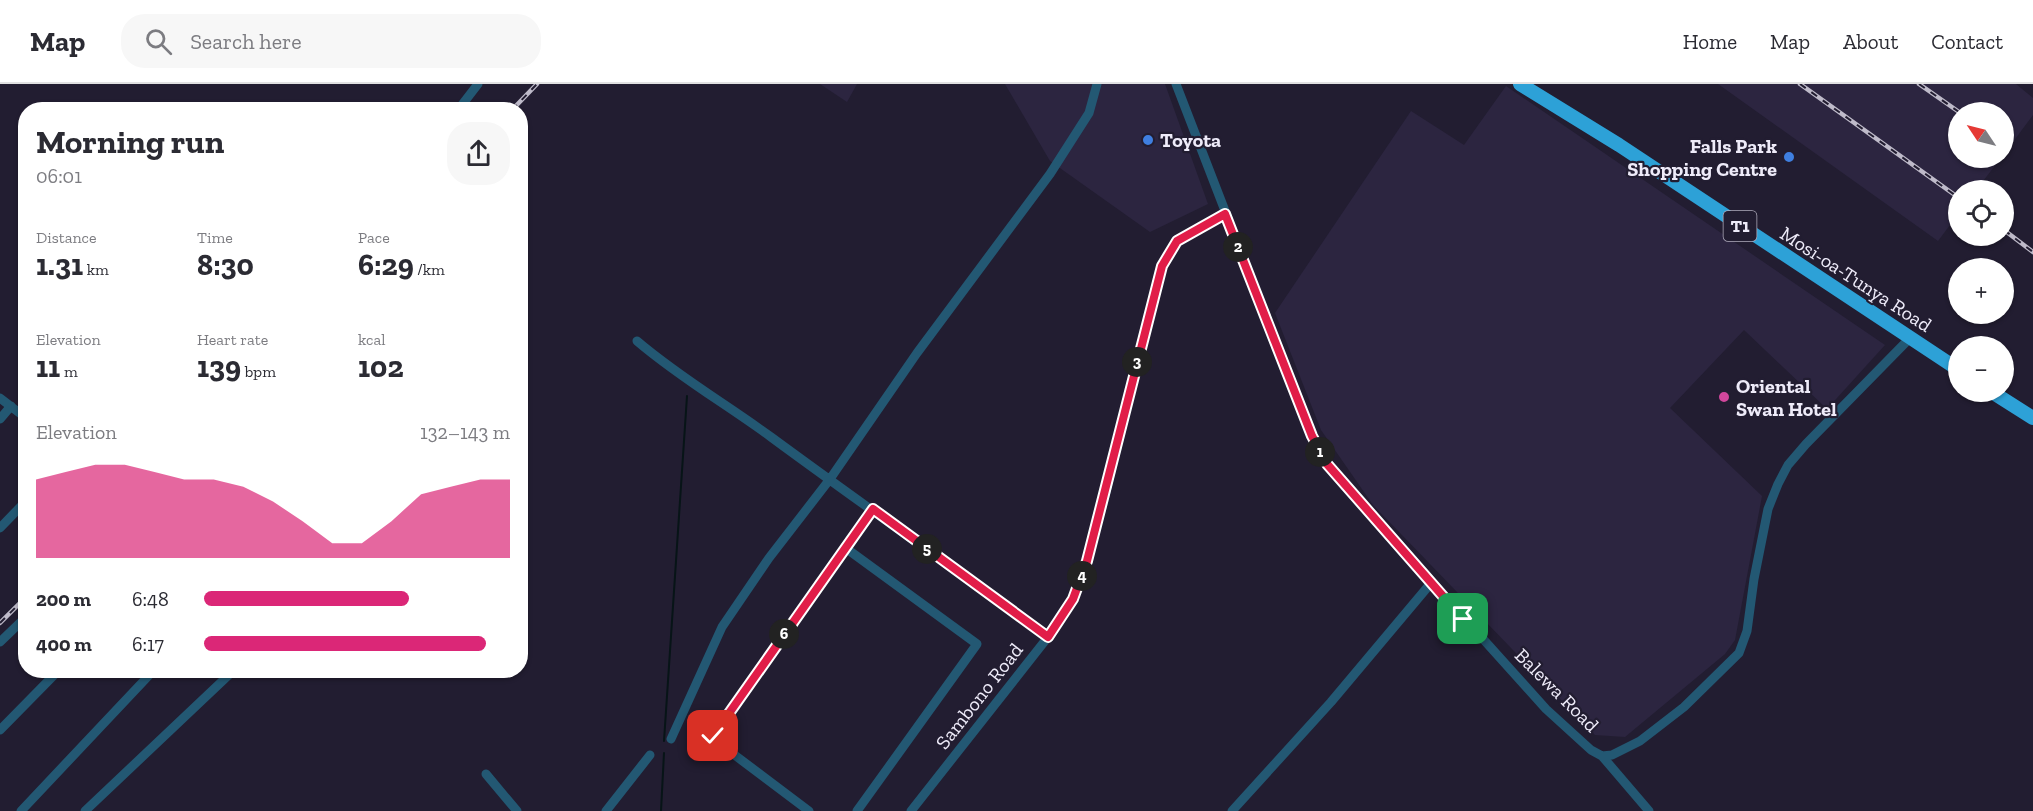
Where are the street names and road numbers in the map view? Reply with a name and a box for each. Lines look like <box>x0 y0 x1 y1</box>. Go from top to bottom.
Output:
road number: T1 <box>1724 211 1756 241</box>
street label: Mosi-oa-Tunya Road <box>1776 221 1936 337</box>
street label: Sambono Road <box>930 638 1028 754</box>
street label: Balewa Road <box>1510 643 1604 737</box>

